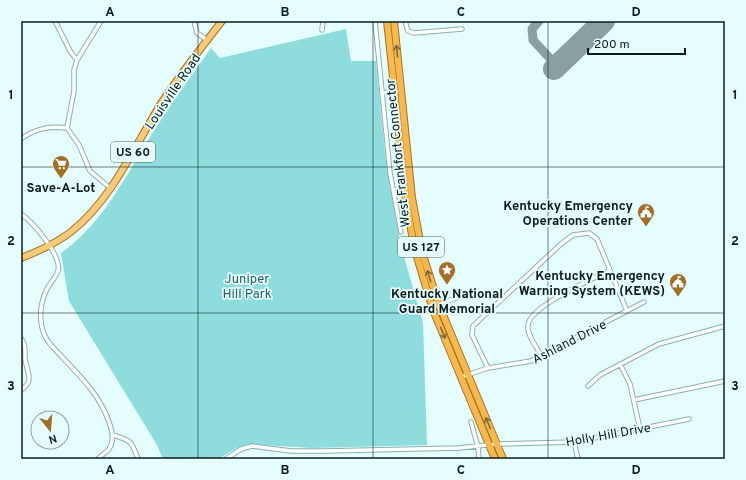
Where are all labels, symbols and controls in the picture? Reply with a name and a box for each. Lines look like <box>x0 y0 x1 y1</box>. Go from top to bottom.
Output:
text: A <box>105 5 115 21</box>
text: B <box>281 5 290 21</box>
text: C <box>457 5 465 21</box>
text: D <box>631 5 641 21</box>
scale bar <box>588 30 685 56</box>
text: 200 m <box>594 37 630 53</box>
one-way arrow <box>394 45 401 58</box>
street label: Louisville Road <box>142 51 205 133</box>
street label: West Frankfort Connector <box>383 78 415 228</box>
text: 1 <box>8 88 14 104</box>
text: 1 <box>732 88 738 104</box>
road number: US 60 <box>111 142 155 162</box>
supermarket icon: Save-A-Lot <box>51 154 71 179</box>
place label: Save-A-Lot <box>27 181 95 197</box>
place label: Kentucky Emergency Operations Center <box>503 199 634 230</box>
public building icon: Kentucky Emergency Operations Center <box>636 202 656 227</box>
text: 2 <box>7 234 15 250</box>
text: 2 <box>731 234 739 250</box>
road number: US 127 <box>398 237 444 257</box>
place icon: Kentucky National Guard Memorial <box>437 260 457 285</box>
place label: Kentucky Emergency Warning System (KEWS) <box>519 269 666 300</box>
one-way arrow <box>425 270 432 283</box>
park label: Juniper Hill Park <box>222 272 272 303</box>
public building icon: Kentucky Emergency Warning System (KEWS) <box>668 272 688 297</box>
place label: Kentucky National Guard Memorial <box>391 287 503 318</box>
street label: Ashland Drive <box>530 317 610 368</box>
one-way arrow <box>440 327 447 339</box>
text: 3 <box>7 379 15 395</box>
text: 3 <box>731 379 739 395</box>
north arrow <box>30 410 70 450</box>
one-way arrow <box>483 417 491 429</box>
street label: Holly Hill Drive <box>565 421 652 451</box>
text: N <box>47 431 58 446</box>
text: A <box>105 463 115 479</box>
text: B <box>281 463 290 479</box>
text: C <box>457 463 465 479</box>
text: D <box>631 463 641 479</box>

